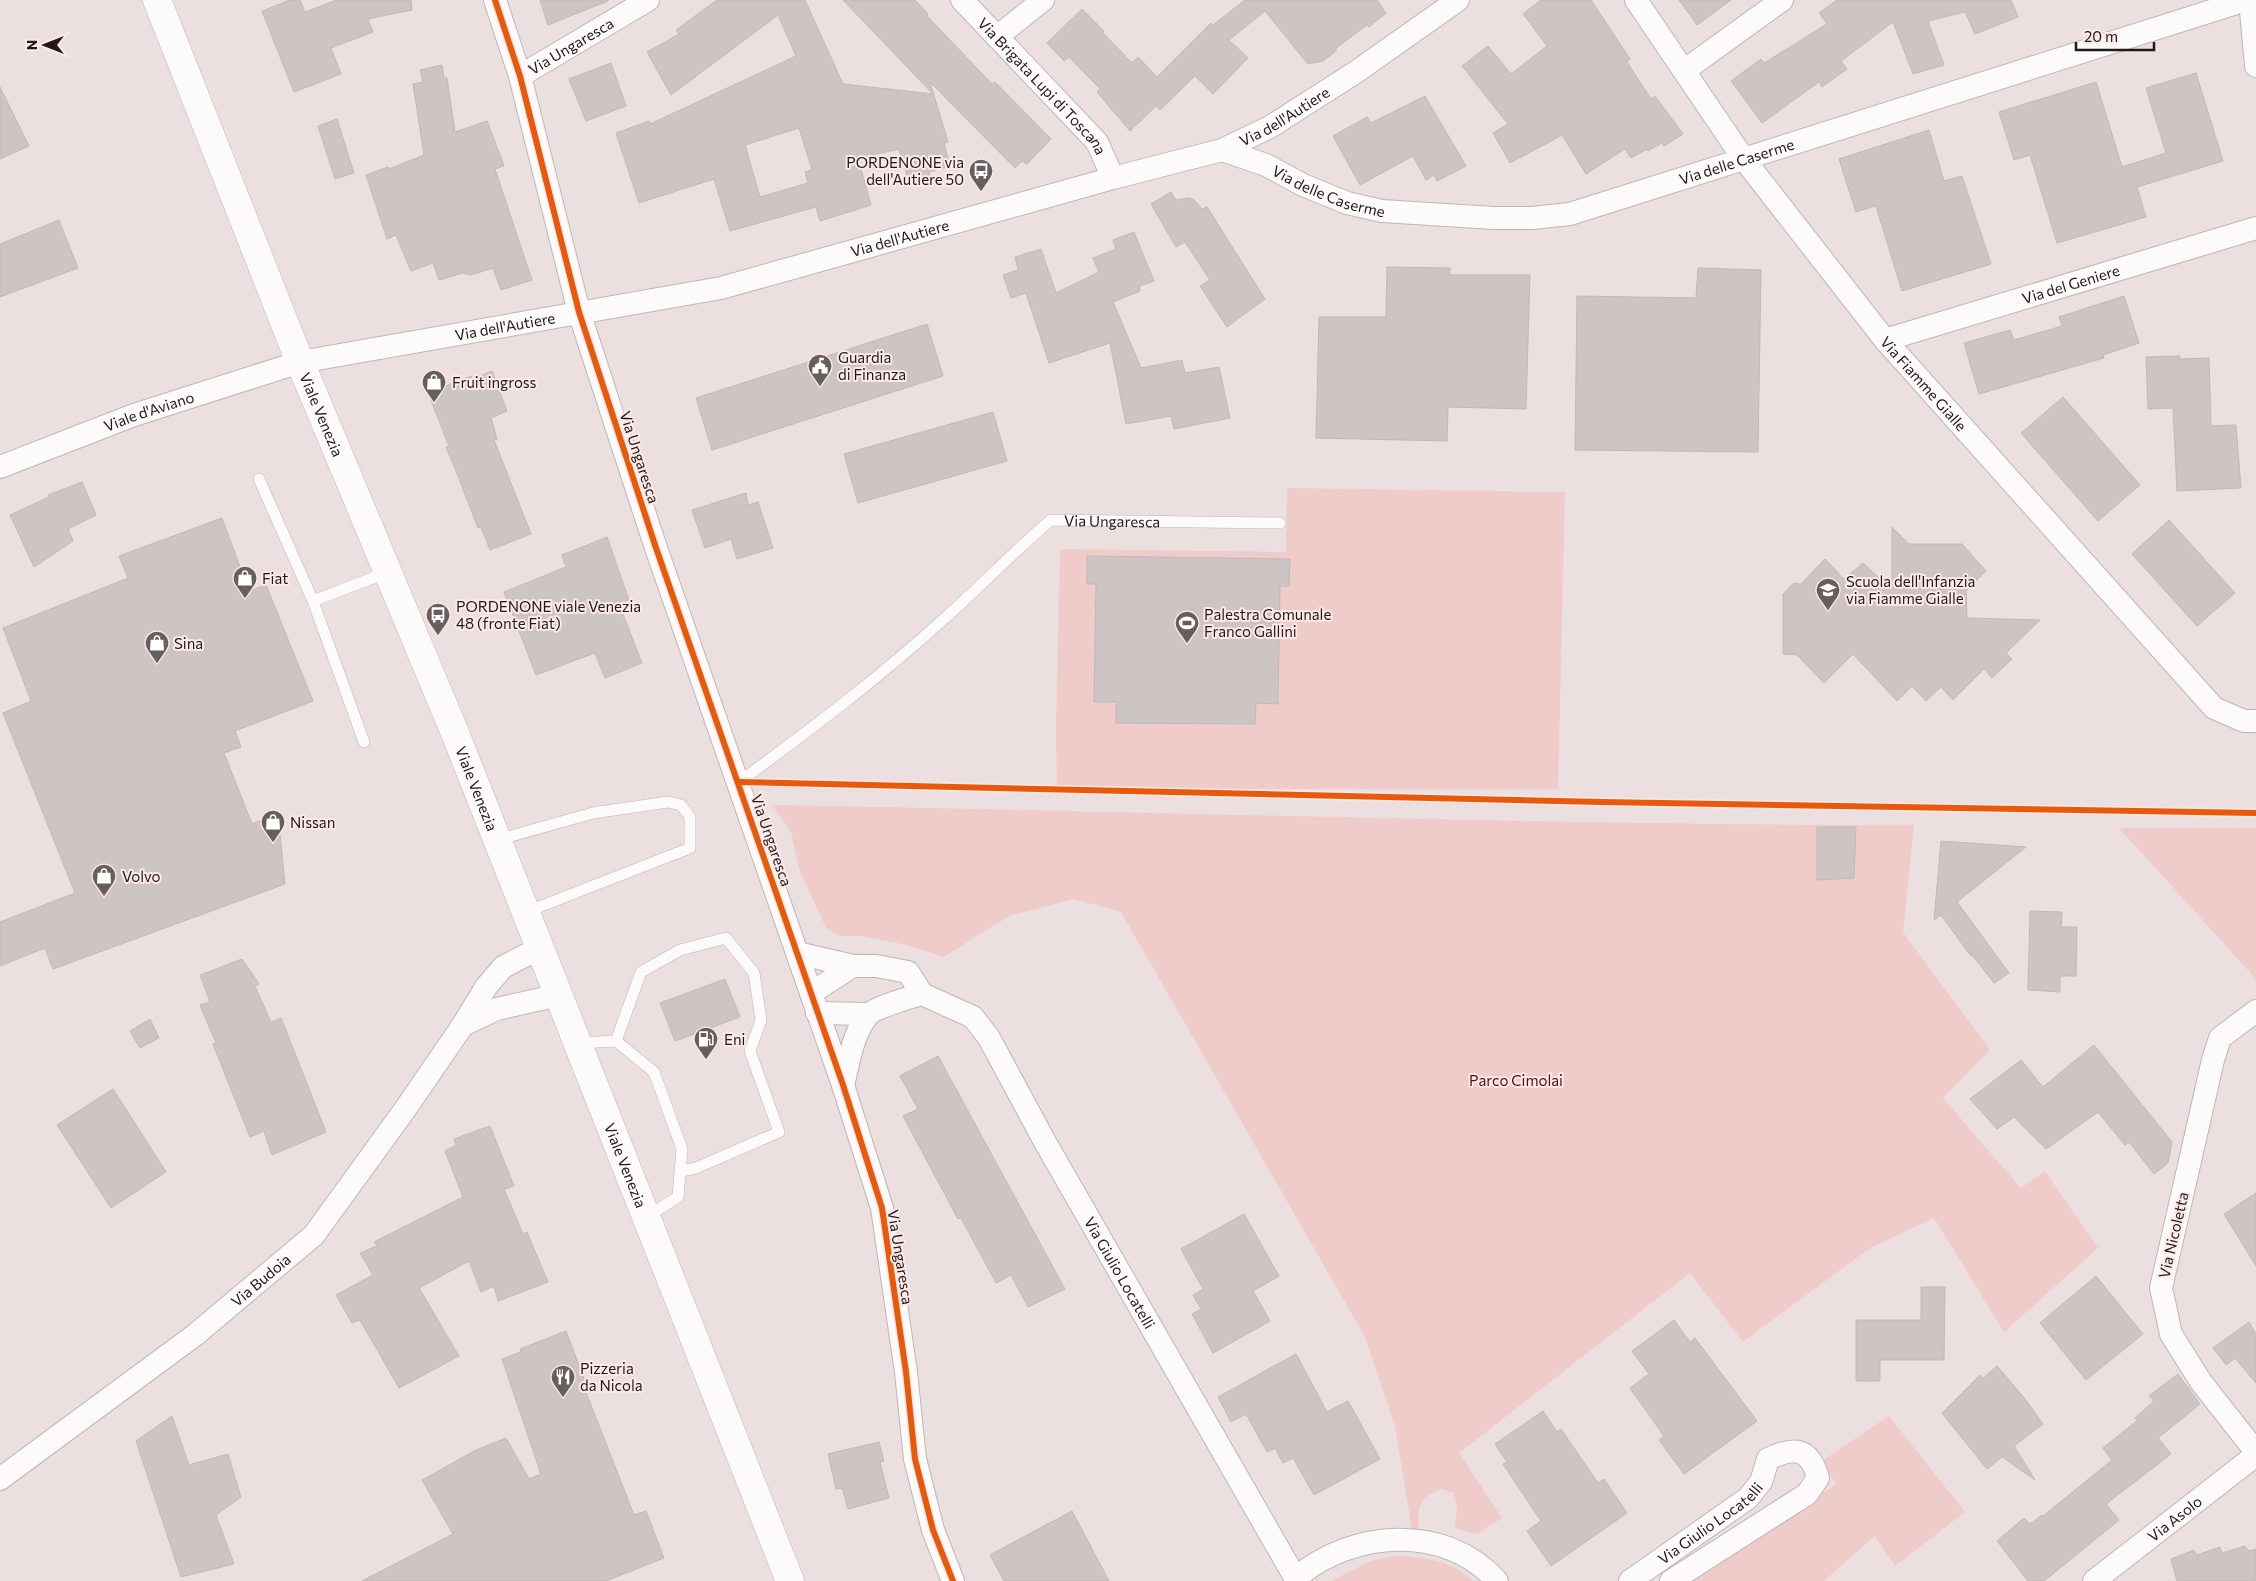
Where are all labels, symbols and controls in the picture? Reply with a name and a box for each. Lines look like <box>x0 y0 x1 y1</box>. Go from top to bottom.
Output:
street label: Via Ungaresca <box>525 14 617 78</box>
street label: Via Brigata Lupi di Toscana <box>974 14 1110 157</box>
north arrow <box>20 20 70 70</box>
scale bar <box>2076 20 2154 52</box>
text: 20 m <box>2084 27 2118 45</box>
text: N <box>23 40 40 50</box>
street label: Via dell'Autiere <box>1236 83 1333 149</box>
street label: Via delle Caserme <box>1677 135 1796 188</box>
place label: PORDENONE via dell'Autiere 50 <box>846 153 964 188</box>
bus stop icon: PORDENONE via dell'Autiere 50 <box>968 158 994 192</box>
street label: Via delle Caserme <box>1269 161 1387 220</box>
street label: Via dell'Autiere <box>848 215 951 260</box>
street label: Via del Geniere <box>2020 261 2122 307</box>
street label: Via dell'Autiere <box>453 308 556 344</box>
street label: Via Fiamme Gialle <box>1877 333 1971 434</box>
place label: Guardia di Finanza <box>838 348 906 383</box>
public building icon: Guardia di Finanza <box>807 353 833 387</box>
shop icon: Fruit ingross <box>421 369 447 403</box>
street label: Viale Venezia <box>296 370 347 459</box>
place label: Fruit ingross <box>452 373 537 391</box>
street label: Viale d'Aviano <box>101 387 196 435</box>
street label: Via Ungaresca <box>617 409 663 505</box>
street label: Via Ungaresca <box>1064 511 1160 530</box>
shop icon: Fiat <box>232 565 258 599</box>
place label: Fiat <box>262 569 288 587</box>
place label: Scuola dell'Infanzia via Fiamme Gialle <box>1846 572 1975 607</box>
school or university icon: Scuola dell'Infanzia via Fiamme Gialle <box>1815 577 1841 611</box>
place label: PORDENONE viale Venezia 48 (fronte Fiat) <box>456 597 641 632</box>
bus stop icon: PORDENONE viale Venezia 48 (fronte Fiat) <box>425 602 451 636</box>
place label: Palestra Comunale Franco Gallini <box>1204 605 1331 640</box>
sports icon: Palestra Comunale Franco Gallini <box>1174 610 1200 644</box>
shop icon: Sina <box>144 630 170 664</box>
place label: Sina <box>174 634 203 652</box>
street label: Viale Venezia <box>452 744 502 833</box>
street label: Via Ungaresca <box>748 792 796 888</box>
shop icon: Nissan <box>260 809 286 843</box>
place label: Nissan <box>290 813 335 831</box>
shop icon: Volvo <box>91 863 117 897</box>
place label: Volvo <box>122 867 160 885</box>
fuel station icon: Eni <box>693 1026 719 1060</box>
place label: Eni <box>724 1030 745 1048</box>
park label: Parco Cimolai <box>1469 1071 1563 1089</box>
street label: Viale Venezia <box>601 1120 651 1210</box>
street label: Via Nicoletta <box>2154 1190 2192 1280</box>
street label: Via Ungaresca <box>885 1208 917 1306</box>
street label: Via Giulio Locatelli <box>1081 1213 1159 1332</box>
street label: Via Budoia <box>227 1250 294 1310</box>
place label: Pizzeria da Nicola <box>580 1359 643 1394</box>
restaurant icon: Pizzeria da Nicola <box>550 1364 576 1398</box>
street label: Via Giulio Locatelli <box>1654 1479 1766 1568</box>
street label: Via Asolo <box>2144 1492 2205 1545</box>

